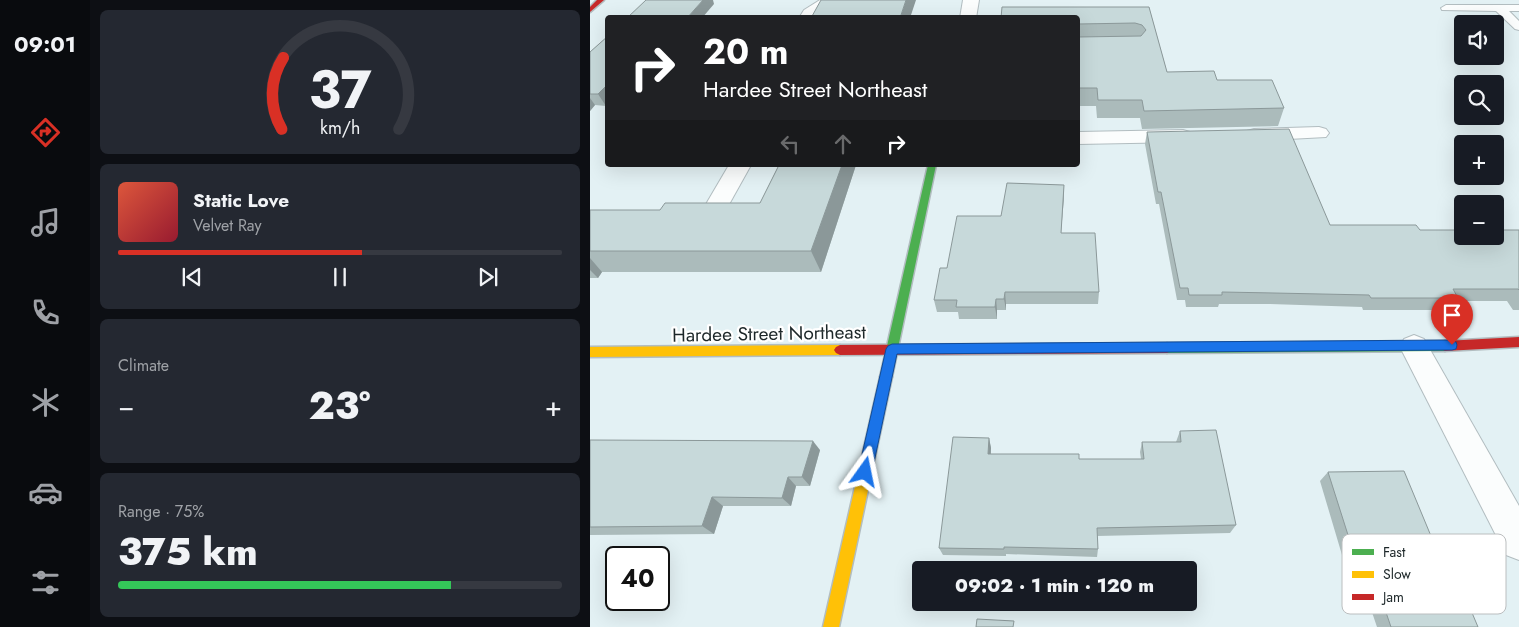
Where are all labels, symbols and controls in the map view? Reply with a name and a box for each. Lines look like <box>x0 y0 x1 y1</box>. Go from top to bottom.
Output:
map controls <box>1454 15 1504 245</box>
button: sound <box>1454 15 1504 65</box>
text: 20 m <box>703 27 788 77</box>
text: 09:01 <box>14 28 76 60</box>
icon: right <box>620 35 685 100</box>
text: 37 <box>309 52 372 128</box>
text: Hardee Street Northeast <box>703 73 927 105</box>
button: search <box>1454 75 1504 125</box>
icon: directions <box>28 115 63 150</box>
text: km/h <box>320 115 360 141</box>
icon: left <box>776 130 804 158</box>
icon: ahead <box>829 130 857 158</box>
icon: right <box>882 130 910 158</box>
button: + <box>1454 135 1504 185</box>
text: Static Love <box>193 187 289 214</box>
button: − <box>1454 195 1504 245</box>
icon: music <box>28 205 63 240</box>
text: Velvet Ray <box>193 214 262 237</box>
icon: previous <box>178 263 206 291</box>
icon: pause <box>326 263 354 291</box>
icon: next <box>474 263 502 291</box>
pin <box>1431 294 1473 345</box>
icon: phone <box>28 295 63 330</box>
icon: arrive <box>1438 301 1466 329</box>
street label: Hardee Street Northeast <box>672 318 867 349</box>
text: Climate <box>118 354 169 377</box>
text: 23° <box>309 378 371 433</box>
icon: climate <box>28 385 63 420</box>
text: − <box>118 386 135 427</box>
text: + <box>545 386 562 427</box>
position arrow <box>838 445 890 497</box>
icon: car <box>28 475 63 510</box>
text: Range · 75% <box>118 500 204 523</box>
text: 375 km <box>118 524 258 579</box>
legend <box>1342 534 1506 614</box>
text: Fast <box>1383 542 1406 562</box>
speed limit sign: 40 <box>605 546 670 611</box>
text: Slow <box>1383 564 1411 584</box>
icon: filters <box>28 565 63 600</box>
text: 09:02 · 1 min · 120 m <box>955 572 1154 599</box>
text: Jam <box>1381 587 1404 607</box>

